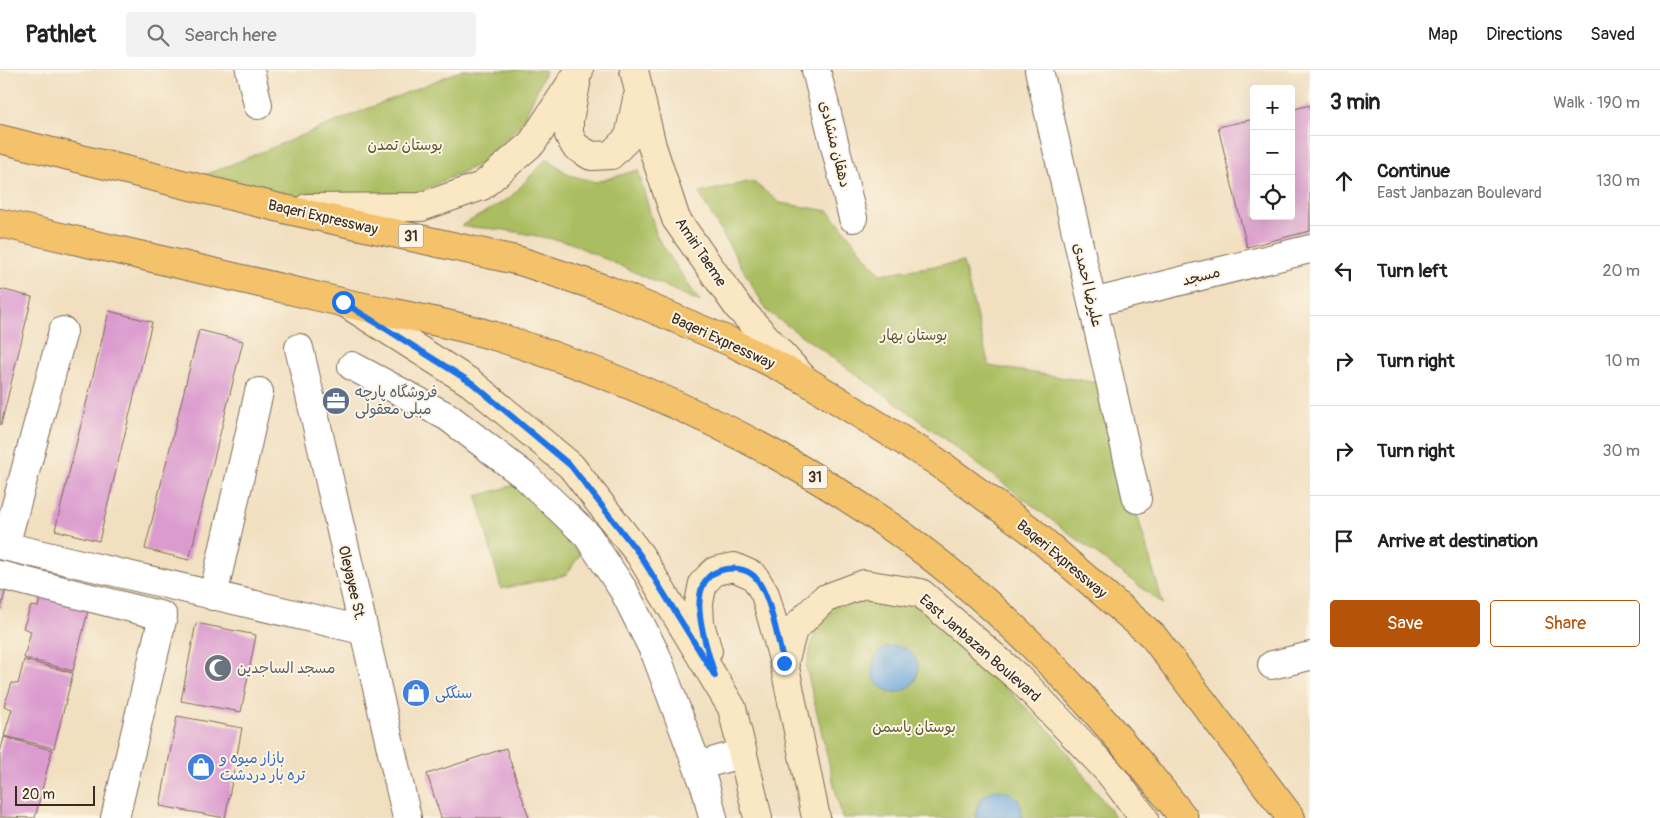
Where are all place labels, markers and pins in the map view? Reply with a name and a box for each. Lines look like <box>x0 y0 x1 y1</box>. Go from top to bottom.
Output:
place label: فروشگاه پارچه مبلی معقولی <box>355 383 438 419</box>
office icon: فروشگاه پارچه مبلی معقولی <box>321 386 351 416</box>
mosque icon: مسجد الساجدین <box>203 653 233 683</box>
place label: مسجد الساجدین <box>237 659 335 678</box>
shop icon: سنگکی <box>401 678 431 708</box>
place label: سنگکی <box>435 684 472 703</box>
place label: بازار میوه و تره بار دردشت <box>219 749 306 785</box>
shop icon: بازار میوه و تره بار دردشت <box>186 752 216 782</box>

